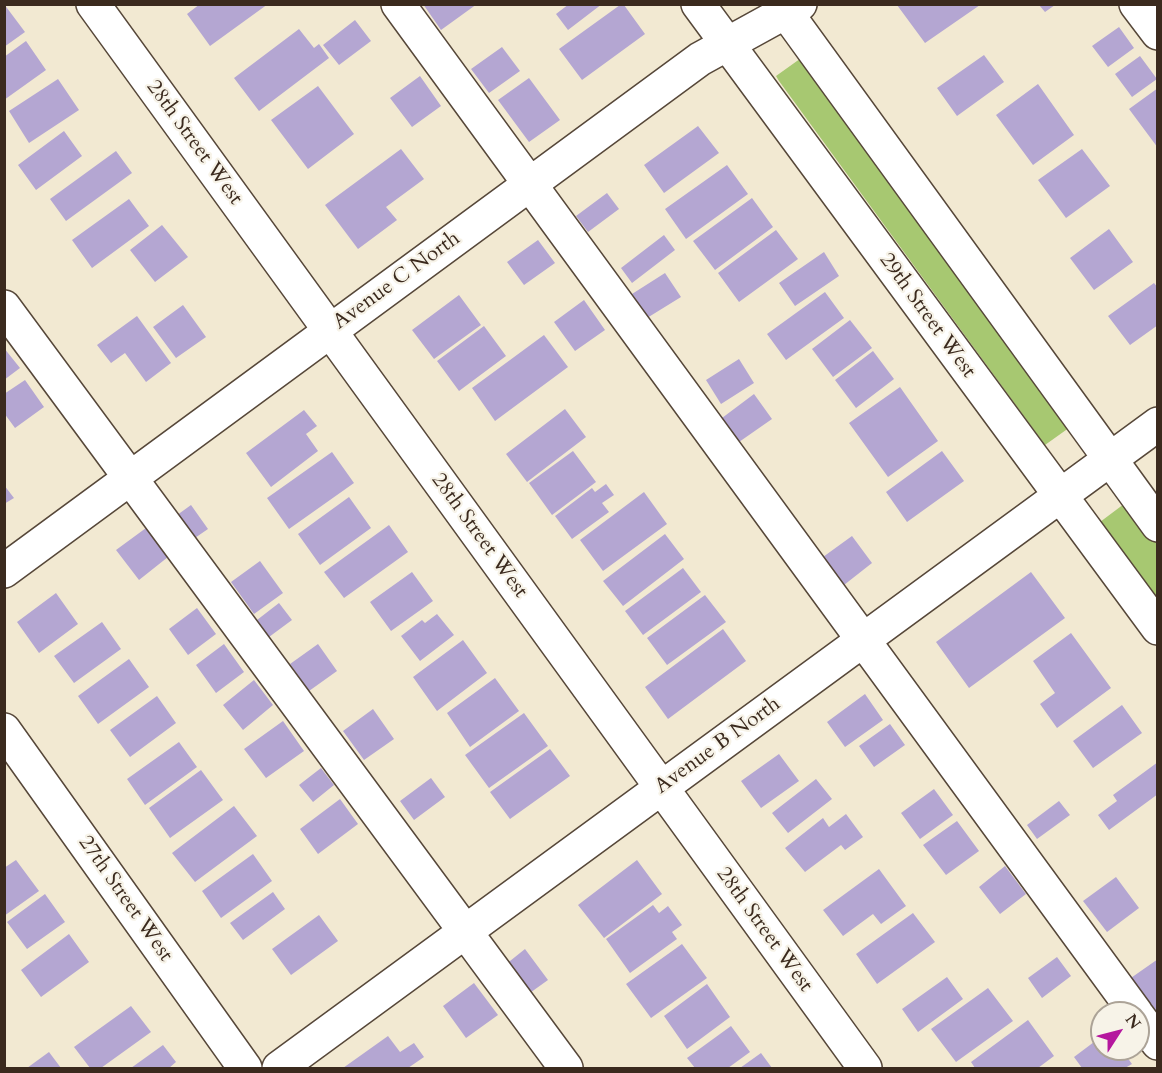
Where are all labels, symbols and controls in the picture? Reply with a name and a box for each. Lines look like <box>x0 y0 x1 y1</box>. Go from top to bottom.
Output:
street label: 28th Street West <box>140 76 248 210</box>
street label: Avenue C North <box>329 227 465 335</box>
street label: 29th Street West <box>873 249 981 383</box>
street label: 28th Street West <box>425 469 533 603</box>
street label: Avenue B North <box>650 692 786 800</box>
street label: 27th Street West <box>72 831 178 967</box>
street label: 28th Street West <box>710 863 818 997</box>
north arrow <box>1090 1001 1150 1061</box>
text: N <box>1120 1010 1146 1034</box>

